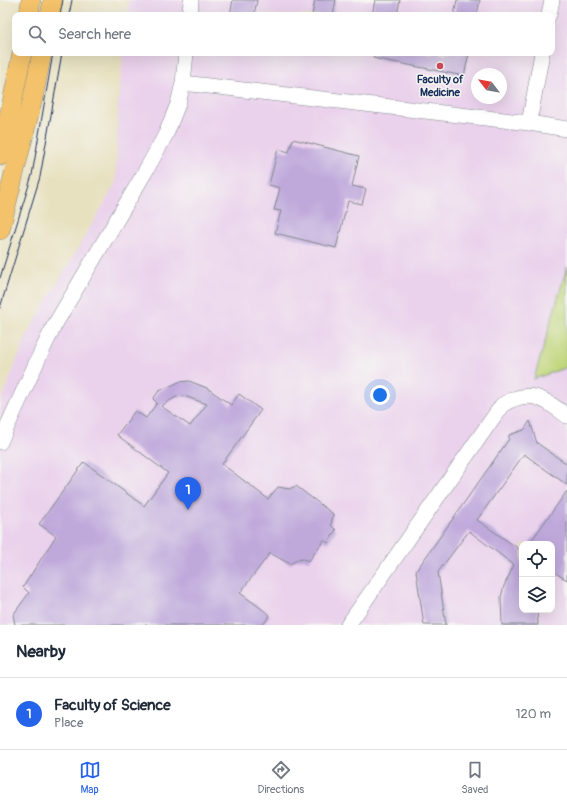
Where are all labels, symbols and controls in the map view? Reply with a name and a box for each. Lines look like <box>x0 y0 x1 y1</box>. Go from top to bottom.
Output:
search box <box>12 12 555 56</box>
icon: search <box>26 23 48 45</box>
text: Search here <box>58 25 131 44</box>
marker: Faculty of Medicine <box>435 61 445 71</box>
north arrow <box>471 68 507 104</box>
place label: Faculty of Medicine <box>417 73 464 99</box>
your location <box>370 385 390 405</box>
pin: 1 <box>175 477 201 510</box>
map controls <box>519 541 555 613</box>
button: locate <box>519 541 555 577</box>
button: layers <box>519 577 555 613</box>
text: Nearby <box>16 641 65 662</box>
text: Faculty of Science <box>54 696 171 715</box>
text: 1 <box>26 706 32 722</box>
text: 120 m <box>515 706 551 722</box>
text: Place <box>54 715 83 731</box>
tab: Map <box>79 759 101 796</box>
tab: Directions <box>258 759 304 796</box>
tab: Saved <box>461 759 488 796</box>

